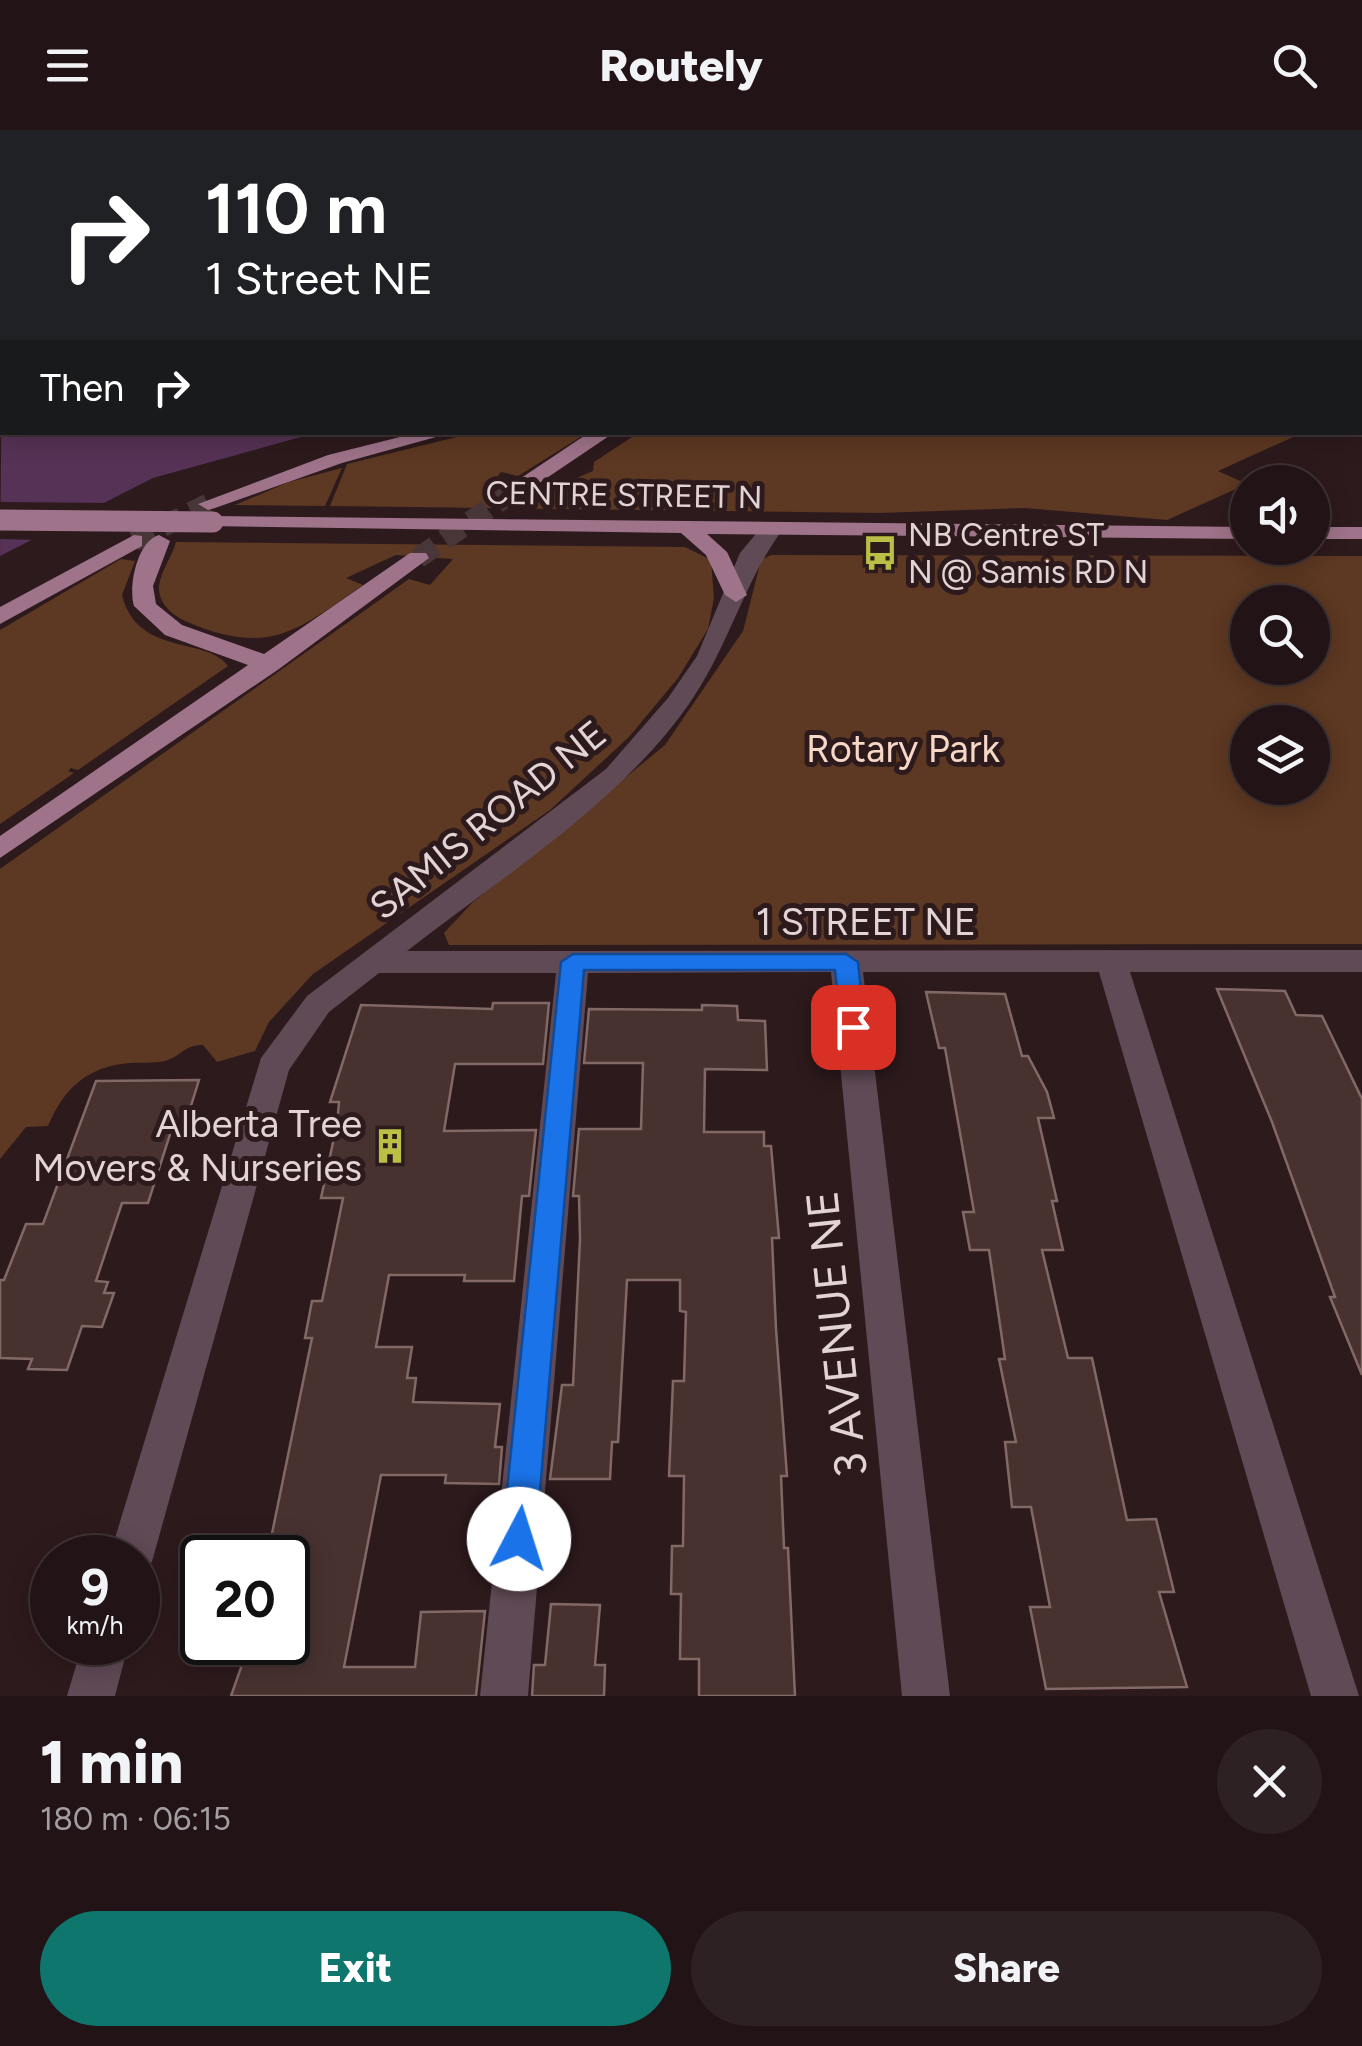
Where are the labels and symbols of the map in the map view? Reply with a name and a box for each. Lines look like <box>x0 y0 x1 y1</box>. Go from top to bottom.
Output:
street label: CENTRE STREET N <box>485 474 763 516</box>
place label: NB Centre ST N @ Samis RD N <box>908 516 1148 591</box>
bus stop icon: NB Centre ST N @ Samis RD N <box>861 534 899 572</box>
street label: SAMIS ROAD NE <box>361 711 615 929</box>
park label: Rotary Park <box>806 726 1001 772</box>
street label: 1 STREET NE <box>756 899 976 945</box>
pin <box>811 985 896 1070</box>
place label: Alberta Tree Movers & Nurseries <box>32 1101 362 1191</box>
building icon: Alberta Tree Movers & Nurseries <box>371 1127 409 1165</box>
street label: 3 AVENUE NE <box>794 1188 878 1480</box>
position arrow <box>467 1487 571 1591</box>
speed limit sign: 20 <box>180 1535 310 1665</box>

